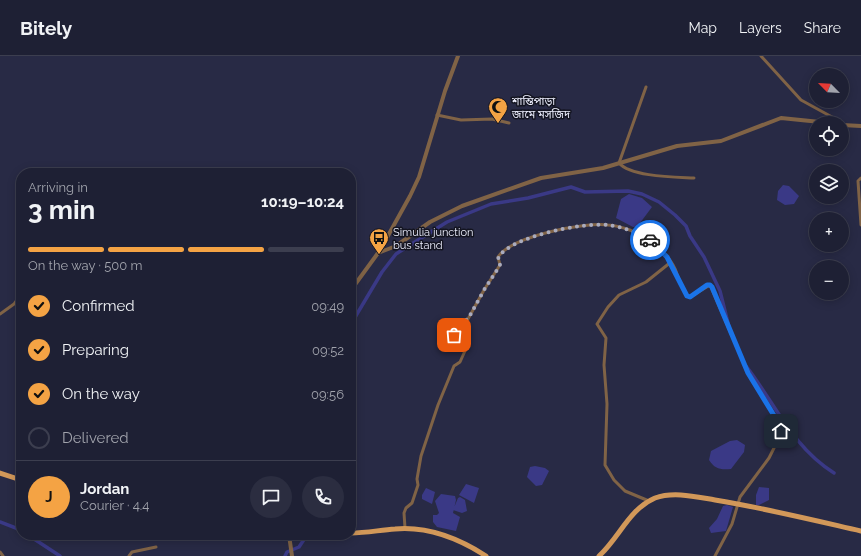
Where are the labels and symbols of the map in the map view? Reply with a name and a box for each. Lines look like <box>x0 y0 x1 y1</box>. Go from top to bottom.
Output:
north arrow <box>809 68 849 108</box>
place label: শান্তিপাড়া জামে মসজিদ <box>511 95 571 121</box>
mosque icon: শান্তিপাড়া জামে মসজিদ <box>487 96 509 124</box>
courier <box>630 220 670 260</box>
place label: Simulia junction bus stand <box>393 226 473 252</box>
bus stop icon: Simulia junction bus stand <box>368 227 390 255</box>
pin <box>437 318 471 352</box>
pin <box>764 414 798 448</box>

